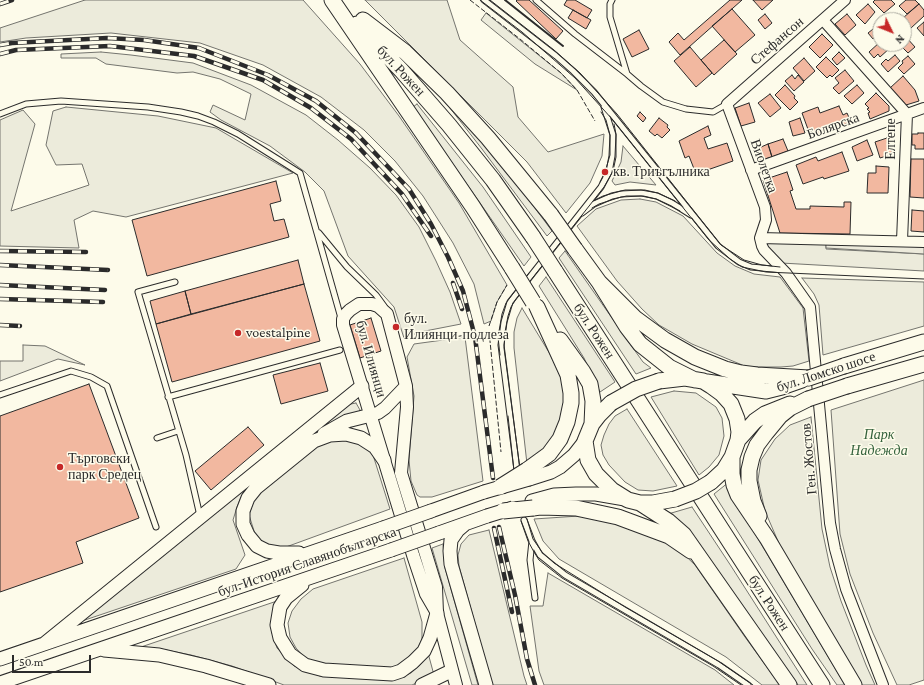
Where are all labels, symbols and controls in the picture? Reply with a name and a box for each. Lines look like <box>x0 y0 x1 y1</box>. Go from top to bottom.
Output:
north arrow <box>872 12 912 52</box>
street label: Стефансон <box>747 13 807 69</box>
text: N <box>893 33 907 46</box>
street label: бул. Рожен <box>373 42 429 100</box>
street label: Болярска <box>805 109 861 143</box>
street label: Елтепе <box>883 118 899 160</box>
street label: Виолетка <box>747 137 781 195</box>
place label: кв. Триъгълника <box>613 164 710 180</box>
marker: кв. Триъгълника <box>600 167 610 177</box>
street label: бул. Рожен <box>570 300 618 362</box>
place label: бул. Илиянци-подлеза <box>404 311 509 344</box>
street label: бул. Илиянци <box>352 319 390 399</box>
marker: бул. Илиянци-подлеза <box>391 322 401 332</box>
place label: voestalpine <box>246 325 310 341</box>
marker: voestalpine <box>233 328 243 338</box>
street label: бул. Ломско шосе <box>774 348 878 396</box>
street label: Ген. Жостов <box>798 423 820 495</box>
park label: Парк Надежда <box>850 427 908 460</box>
place label: Търговски парк Средец <box>68 451 141 484</box>
marker: Търговски парк Средец <box>55 462 65 472</box>
street label: бул. История Славянобългарска <box>216 524 398 600</box>
street label: бул. Рожен <box>745 572 793 634</box>
scale bar <box>14 647 93 673</box>
text: 50 m <box>19 655 43 669</box>

